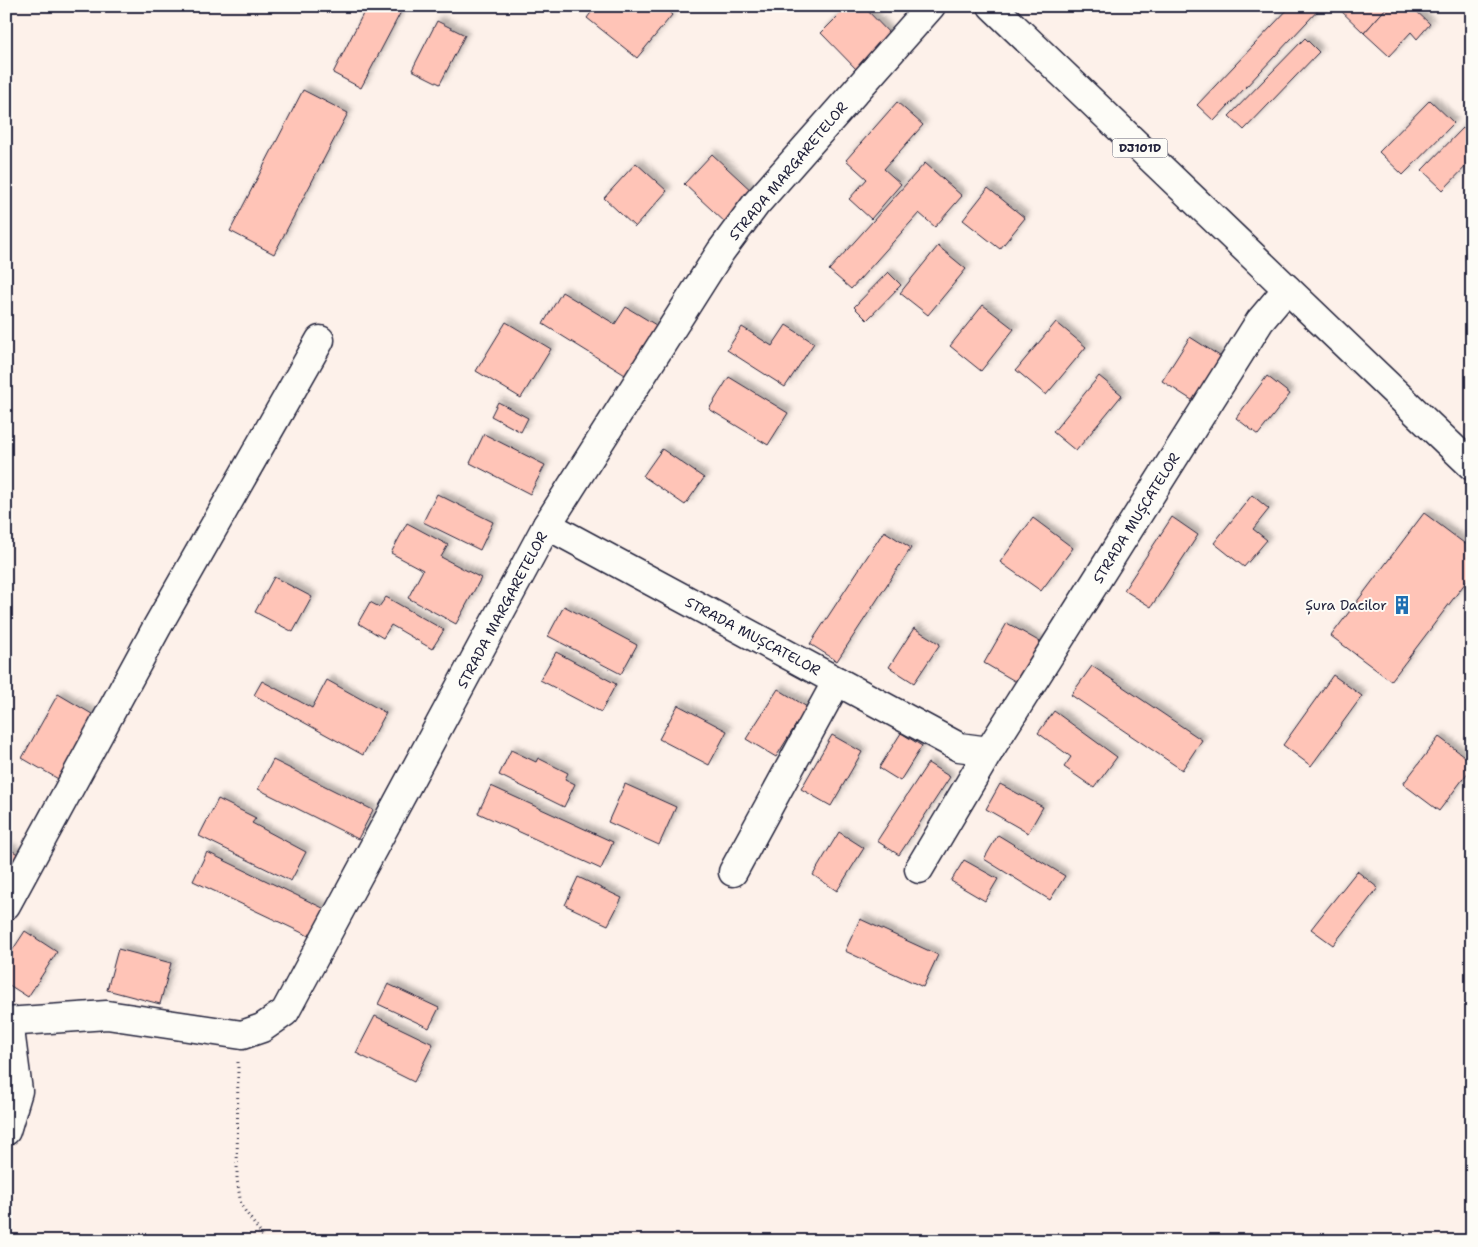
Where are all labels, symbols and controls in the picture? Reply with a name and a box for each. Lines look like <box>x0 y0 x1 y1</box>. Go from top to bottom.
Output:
street label: STRADA MARGARETELOR <box>725 98 851 244</box>
road number: DJ101D <box>1112 138 1168 158</box>
street label: STRADA MUȘCATELOR <box>1089 449 1185 587</box>
street label: STRADA MARGARETELOR <box>453 528 551 692</box>
street label: STRADA MUȘCATELOR <box>682 593 824 680</box>
building icon: Șura Dacilor <box>1391 594 1413 616</box>
place label: Șura Dacilor <box>1305 596 1387 615</box>

